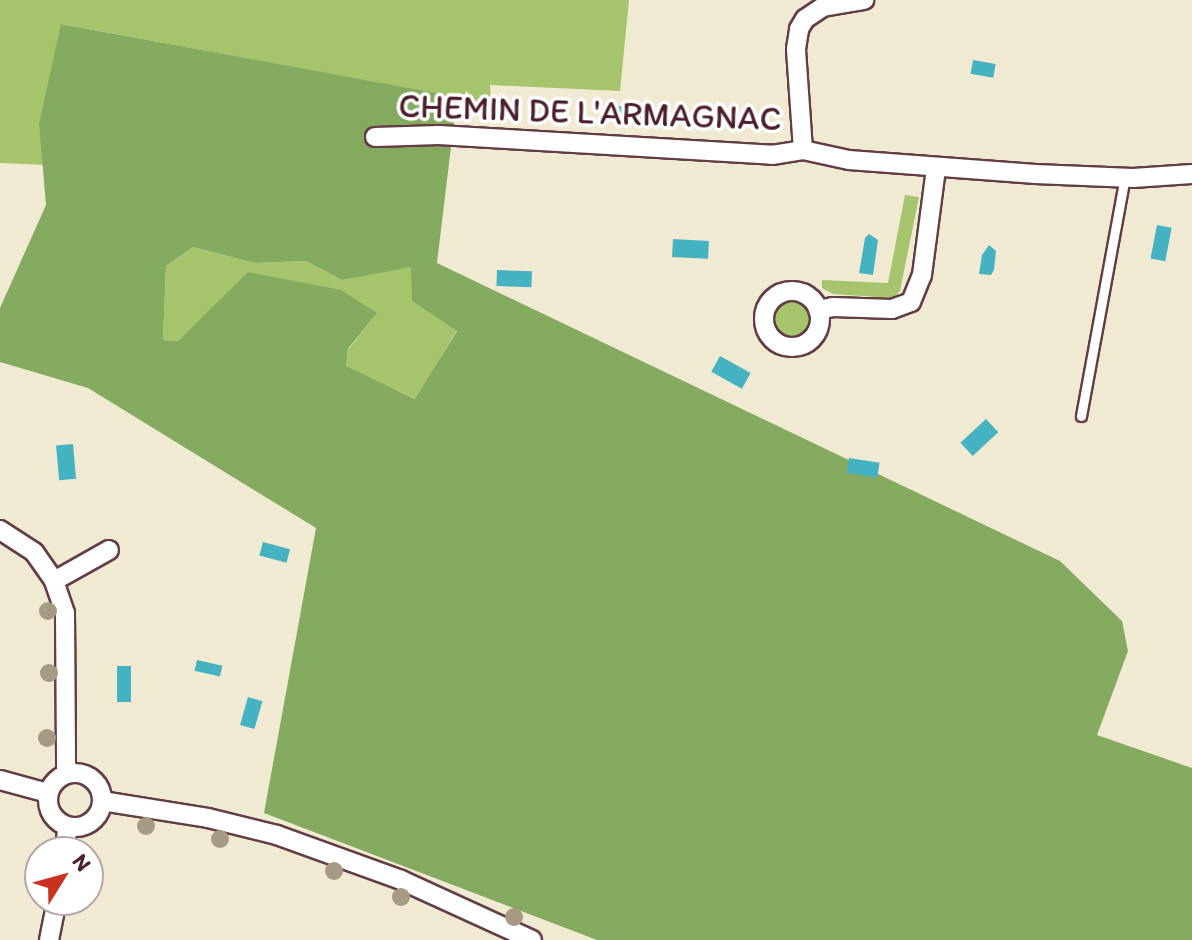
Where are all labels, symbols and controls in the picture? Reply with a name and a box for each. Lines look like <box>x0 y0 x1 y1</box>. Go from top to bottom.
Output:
street label: CHEMIN DE L'ARMAGNAC <box>398 85 782 139</box>
north arrow <box>24 836 104 916</box>
text: N <box>67 848 97 877</box>

